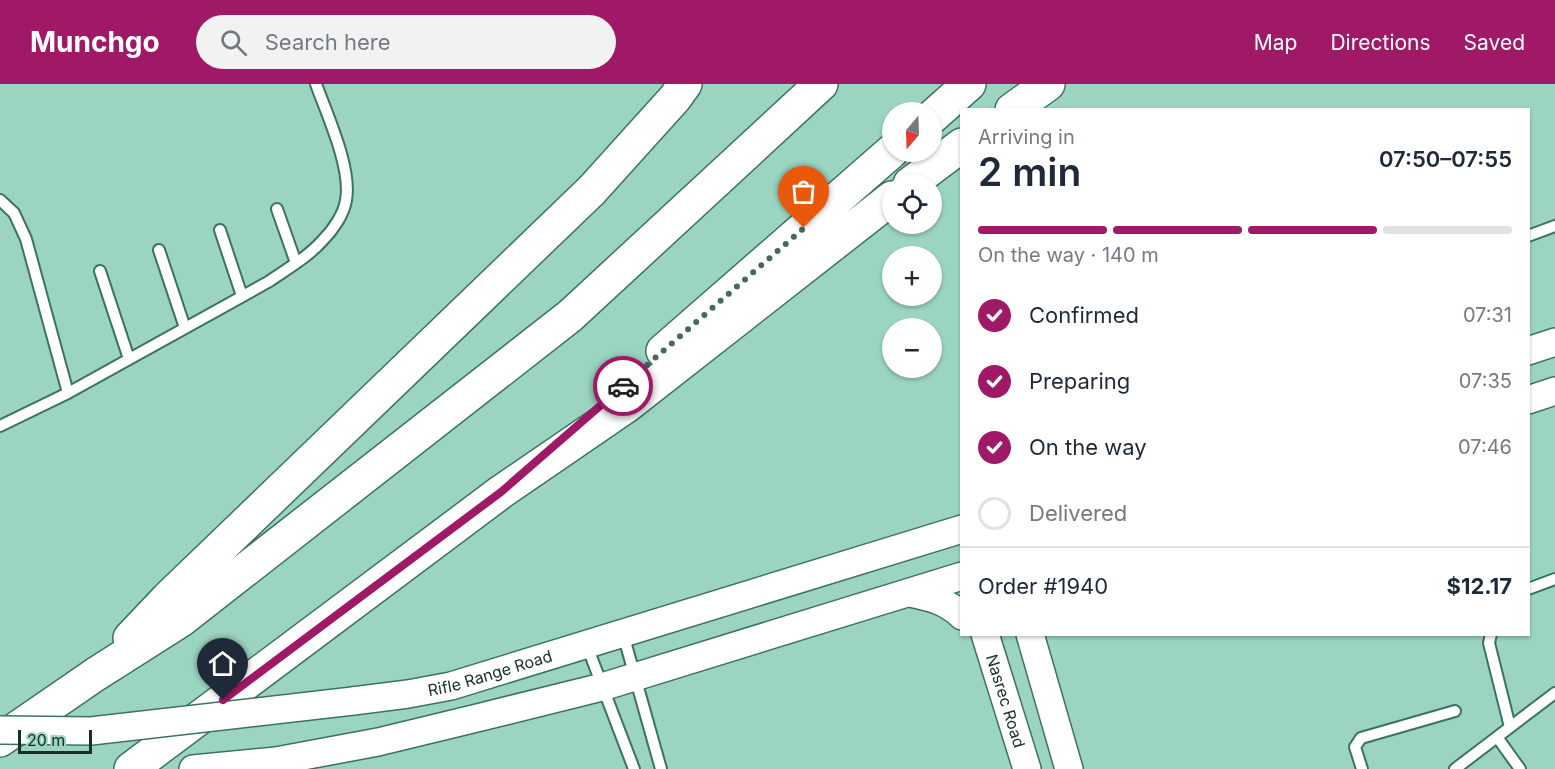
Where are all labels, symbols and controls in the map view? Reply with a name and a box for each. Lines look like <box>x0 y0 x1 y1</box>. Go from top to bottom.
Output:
search box <box>196 15 616 69</box>
text: Munchgo <box>30 25 160 59</box>
icon: search <box>217 26 250 59</box>
text: Search here <box>265 29 391 55</box>
text: Map <box>1254 30 1297 55</box>
text: Directions <box>1330 30 1431 55</box>
text: Saved <box>1464 30 1525 55</box>
north arrow <box>882 102 942 162</box>
map controls <box>882 102 942 378</box>
text: Arriving in <box>978 125 1075 149</box>
text: 07:50–07:55 <box>1379 146 1512 172</box>
text: 2 min <box>978 148 1081 195</box>
pin <box>778 166 829 228</box>
button: locate <box>882 174 942 234</box>
icon: bag <box>787 175 820 208</box>
text: On the way · 140 m <box>978 243 1159 267</box>
button: + <box>882 246 942 306</box>
icon: check <box>978 299 1011 332</box>
text: Confirmed <box>1029 302 1139 328</box>
text: 07:31 <box>1463 303 1512 327</box>
button: − <box>882 318 942 378</box>
courier <box>593 356 653 416</box>
icon: check <box>978 365 1011 398</box>
text: Preparing <box>1029 368 1130 394</box>
text: 07:35 <box>1459 369 1512 393</box>
icon: car <box>607 370 640 403</box>
icon: check <box>978 431 1011 464</box>
text: On the way <box>1029 434 1147 460</box>
text: 07:46 <box>1458 435 1512 459</box>
text: Delivered <box>1029 500 1127 526</box>
text: Order #1940 <box>978 573 1108 599</box>
text: $12.17 <box>1447 573 1512 599</box>
pin <box>197 638 248 700</box>
street label: Rifle Range Road <box>426 646 554 700</box>
icon: home <box>206 647 239 680</box>
street label: Nasrec Road <box>982 652 1030 750</box>
scale bar <box>18 727 92 754</box>
text: 20 m <box>27 730 65 750</box>

